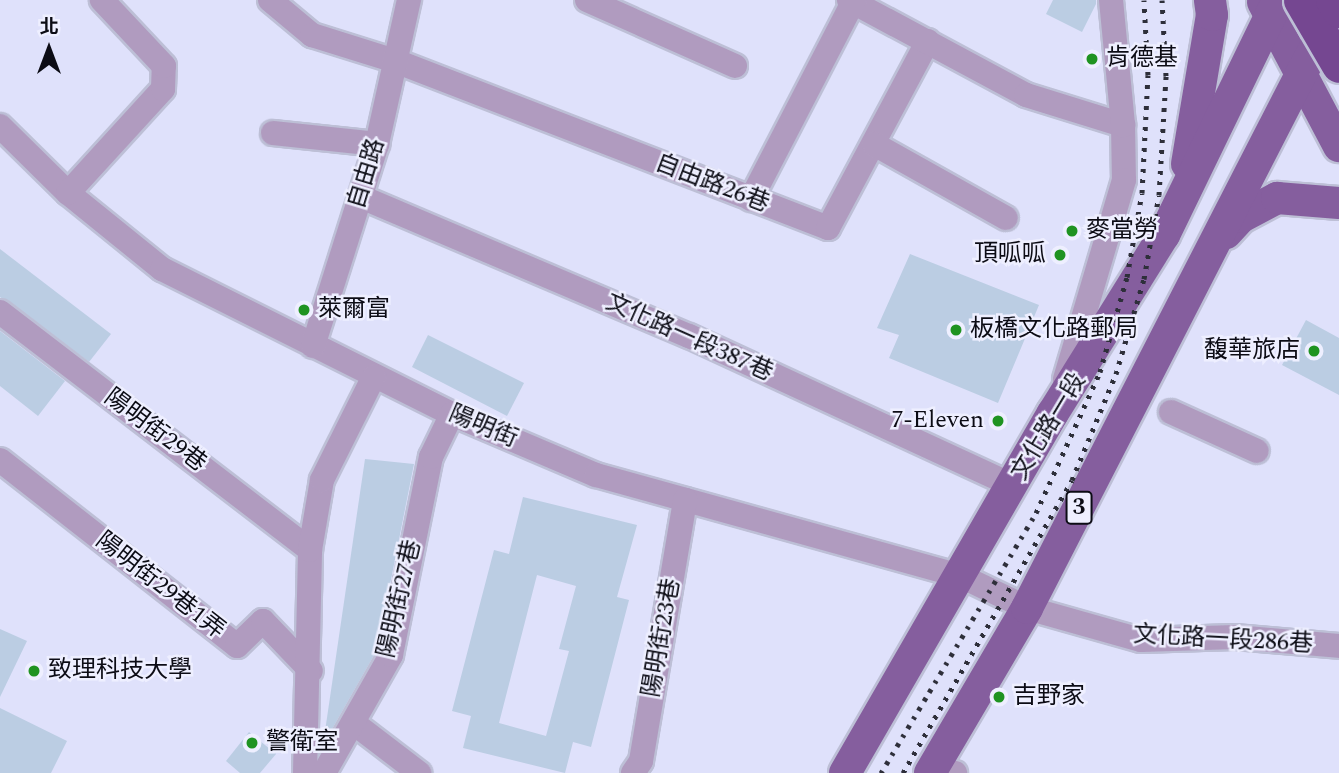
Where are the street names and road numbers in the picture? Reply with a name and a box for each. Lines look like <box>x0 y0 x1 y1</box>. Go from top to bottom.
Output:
street label: 自由路 <box>343 135 391 213</box>
street label: 自由路26巷 <box>651 149 773 219</box>
street label: 文化路一段387巷 <box>601 288 777 388</box>
street label: 文化路一段 <box>1006 368 1092 486</box>
street label: 陽明街29巷 <box>98 383 212 479</box>
street label: 陽明街 <box>444 400 522 454</box>
road number: 3 <box>1065 488 1093 528</box>
street label: 陽明街29巷1弄 <box>90 527 230 645</box>
street label: 陽明街27巷 <box>372 537 428 661</box>
street label: 陽明街23巷 <box>637 576 687 700</box>
street label: 文化路一段286巷 <box>1132 621 1314 659</box>

